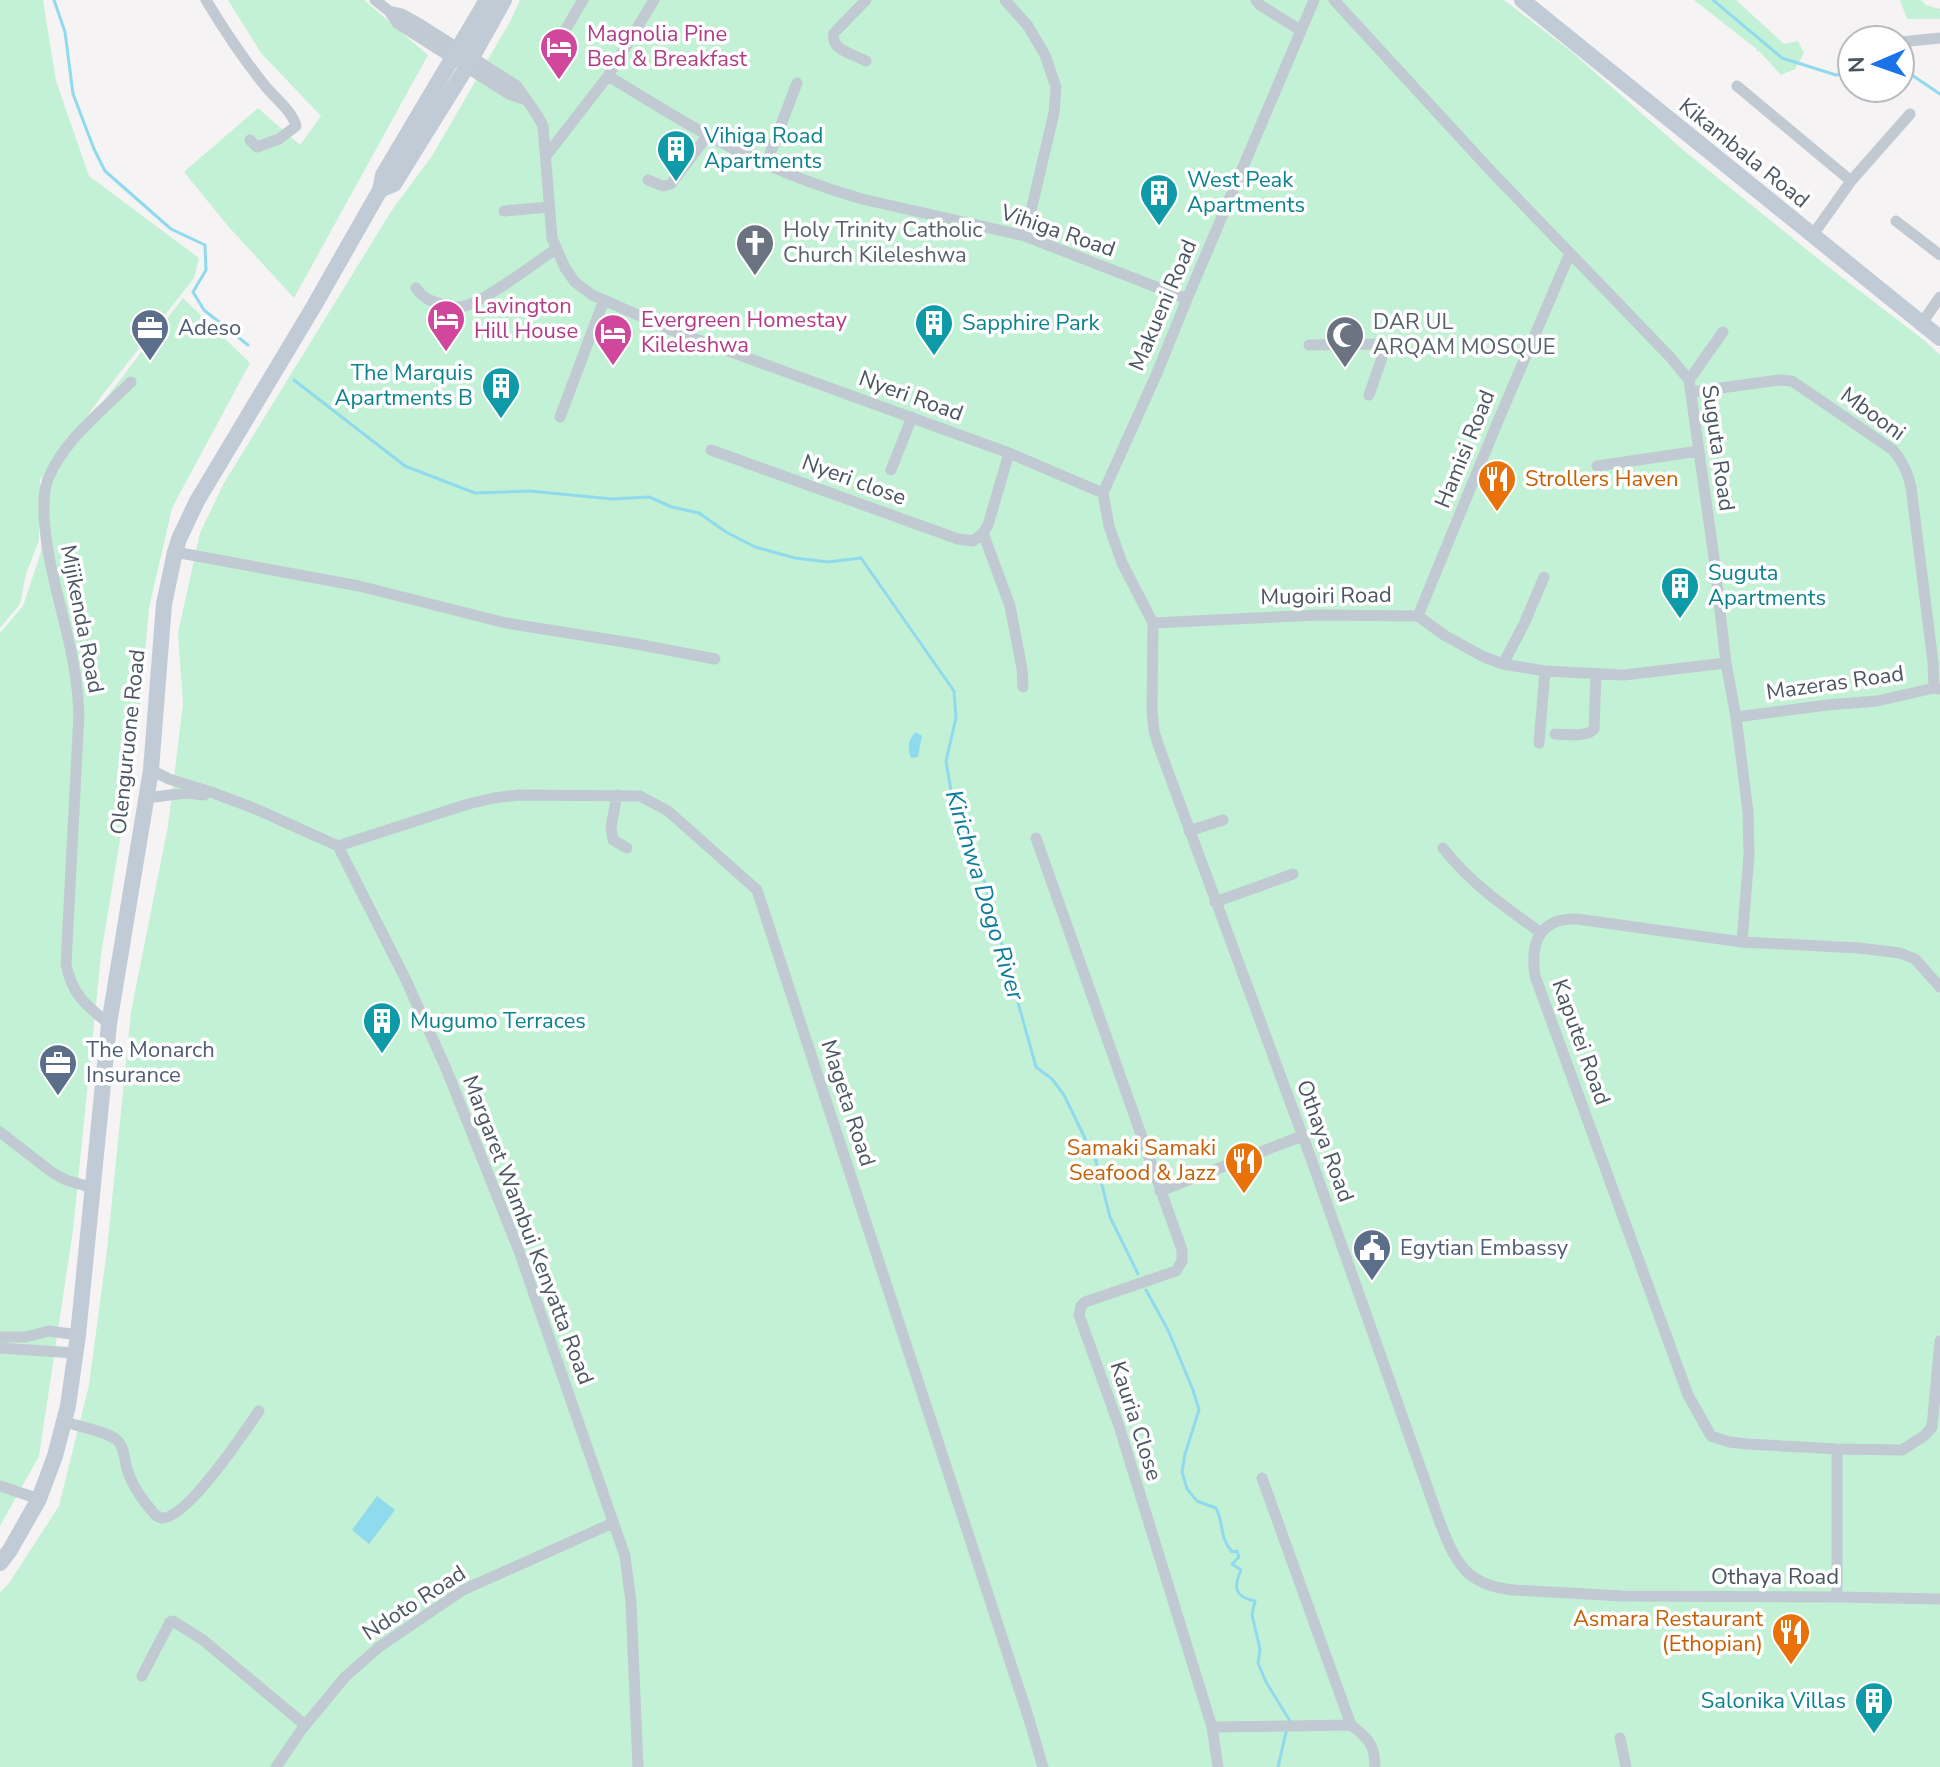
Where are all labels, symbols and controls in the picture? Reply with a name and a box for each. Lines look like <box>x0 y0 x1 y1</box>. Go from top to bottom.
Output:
place label: Magnolia Pine Bed & Breakfast <box>587 19 747 74</box>
north arrow <box>1836 24 1916 104</box>
hotel icon: Magnolia Pine Bed & Breakfast <box>538 26 580 81</box>
text: N <box>1842 56 1872 73</box>
street label: Kikambala Road <box>1672 91 1816 215</box>
place label: Vihiga Road Apartments <box>703 121 823 176</box>
building icon: Vihiga Road Apartments <box>655 128 697 183</box>
place label: West Peak Apartments <box>1187 165 1305 220</box>
building icon: West Peak Apartments <box>1138 172 1180 227</box>
street label: Vihiga Road <box>996 197 1119 265</box>
place label: Holy Trinity Catholic Church Kileleshwa <box>783 215 982 270</box>
church icon: Holy Trinity Catholic Church Kileleshwa <box>734 222 776 277</box>
street label: Makueni Road <box>1122 235 1204 375</box>
place label: Lavington Hill House <box>474 291 578 346</box>
hotel icon: Lavington Hill House <box>425 298 467 353</box>
building icon: Sapphire Park <box>913 302 955 357</box>
place label: Evergreen Homestay Kileleshwa <box>641 305 848 360</box>
office icon: Adeso <box>129 307 171 362</box>
place label: DAR UL ARQAM MOSQUE <box>1373 307 1556 362</box>
place label: Sapphire Park <box>962 308 1100 338</box>
hotel icon: Evergreen Homestay Kileleshwa <box>592 312 634 367</box>
place label: Adeso <box>178 313 241 343</box>
mosque icon: DAR UL ARQAM MOSQUE <box>1324 314 1366 369</box>
place label: The Marquis Apartments B <box>334 358 473 413</box>
street label: Nyeri Road <box>855 363 967 429</box>
building icon: The Marquis Apartments B <box>480 365 522 420</box>
street label: Mbooni <box>1834 380 1912 448</box>
street label: Suguta Road <box>1694 383 1742 513</box>
street label: Hamisi Road <box>1428 385 1502 513</box>
street label: Nyeri close <box>798 447 910 513</box>
restaurant icon: Strollers Haven <box>1476 458 1518 513</box>
place label: Strollers Haven <box>1525 464 1678 494</box>
street label: Mijikenda Road <box>53 542 111 696</box>
place label: Suguta Apartments <box>1708 558 1826 613</box>
building icon: Suguta Apartments <box>1659 565 1701 620</box>
street label: Mugoiri Road <box>1260 580 1392 612</box>
street label: Olenguruone Road <box>103 648 153 836</box>
street label: Mazeras Road <box>1764 658 1906 708</box>
water label: Kirichwa Dogo River <box>938 786 1033 1005</box>
street label: Kaputei Road <box>1544 975 1618 1109</box>
building icon: Mugumo Terraces <box>361 1000 403 1055</box>
place label: Mugumo Terraces <box>410 1006 586 1036</box>
place label: The Monarch Insurance <box>86 1035 215 1090</box>
street label: Mageta Road <box>813 1036 883 1170</box>
office icon: The Monarch Insurance <box>37 1042 79 1097</box>
street label: Margaret Wambui Kenyatta Road <box>455 1071 601 1389</box>
street label: Othaya Road <box>1289 1076 1361 1206</box>
place label: Samaki Samaki Seafood & Jazz <box>1067 1133 1216 1188</box>
restaurant icon: Samaki Samaki Seafood & Jazz <box>1223 1140 1265 1195</box>
public building icon: Egytian Embassy <box>1351 1227 1393 1282</box>
place label: Egytian Embassy <box>1400 1233 1569 1263</box>
street label: Kauria Close <box>1103 1358 1169 1484</box>
street label: Ndoto Road <box>356 1558 472 1648</box>
street label: Othaya Road <box>1711 1562 1839 1592</box>
place label: Asmara Restaurant (Ethopian) <box>1573 1604 1763 1659</box>
restaurant icon: Asmara Restaurant (Ethopian) <box>1770 1611 1812 1666</box>
building icon: Salonika Villas <box>1853 1680 1895 1735</box>
place label: Salonika Villas <box>1701 1686 1846 1716</box>

